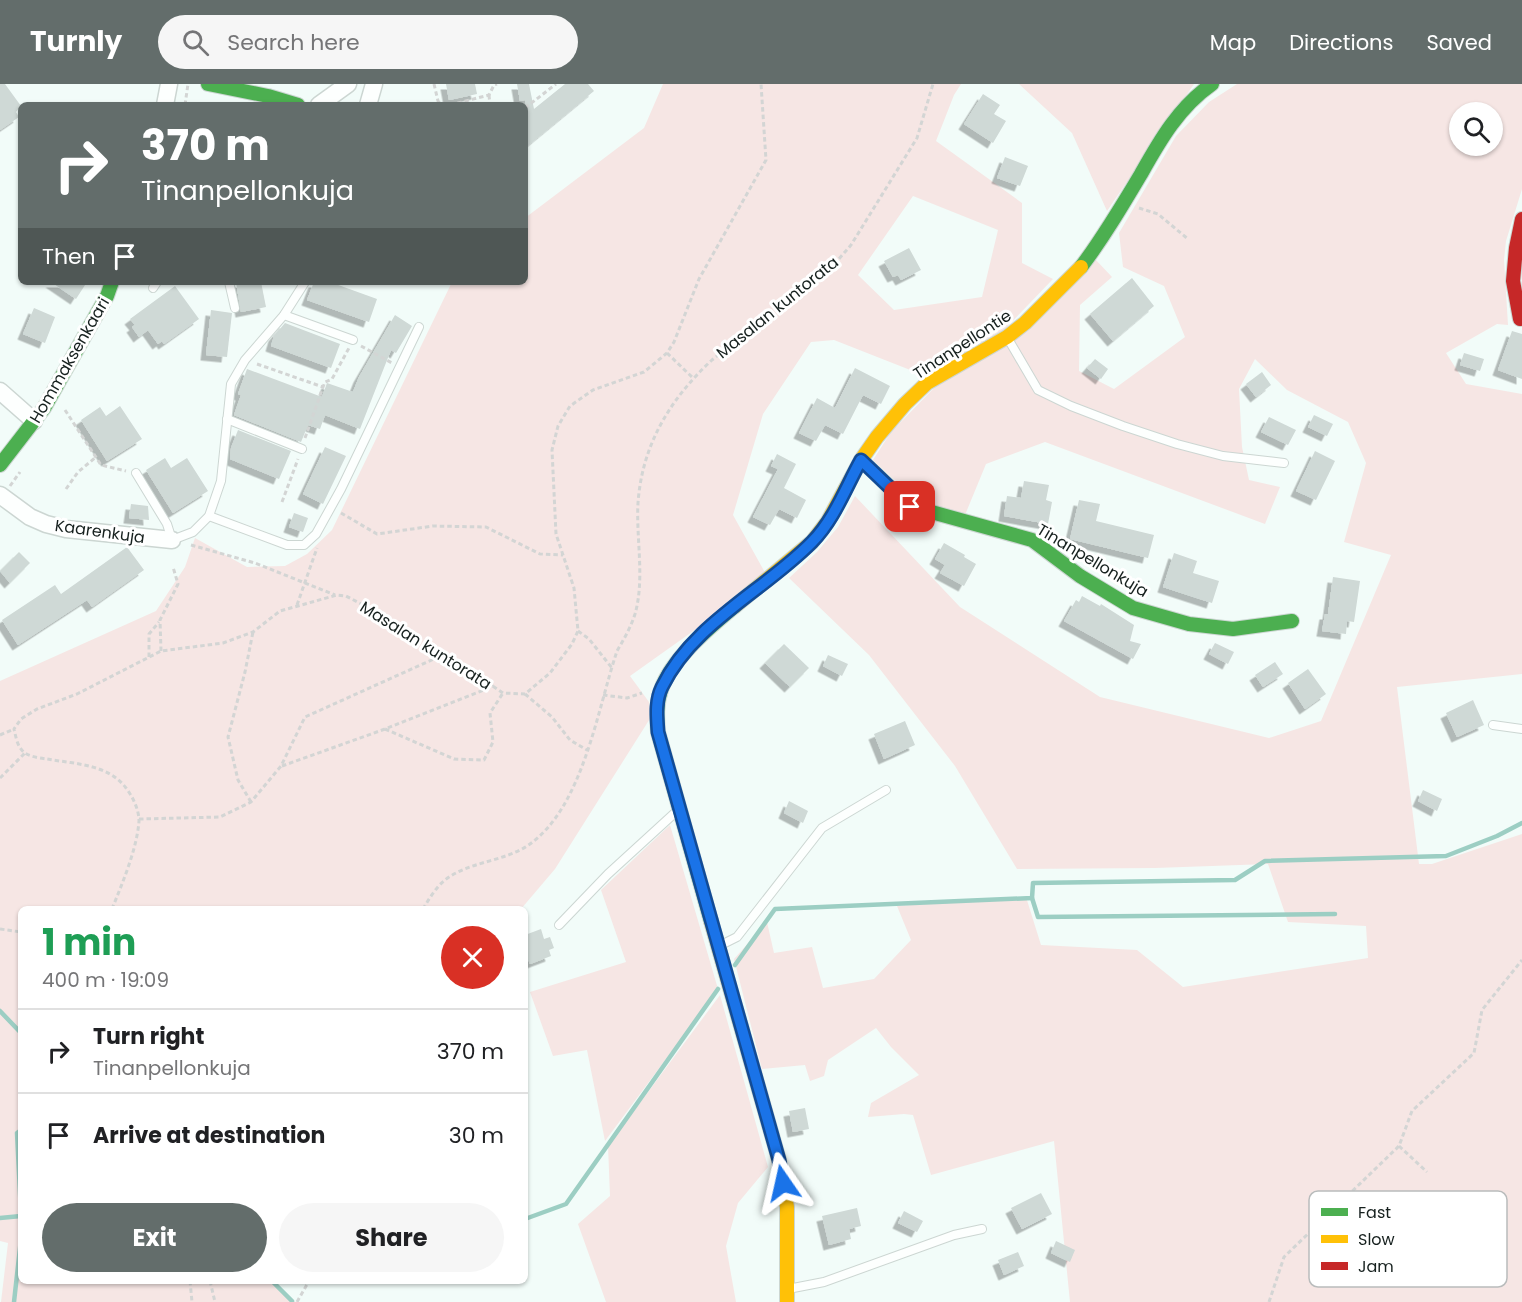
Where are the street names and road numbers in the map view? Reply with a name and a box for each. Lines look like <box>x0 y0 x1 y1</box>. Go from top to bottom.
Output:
street label: Masalan kuntorata <box>711 251 843 364</box>
street label: Hommaksenkaari <box>24 293 115 427</box>
street label: Tinanpellontie <box>909 304 1016 385</box>
street label: Kaarenkuja <box>53 514 146 549</box>
street label: Tinanpellonkuja <box>1033 518 1153 603</box>
street label: Masalan kuntorata <box>356 596 496 695</box>

